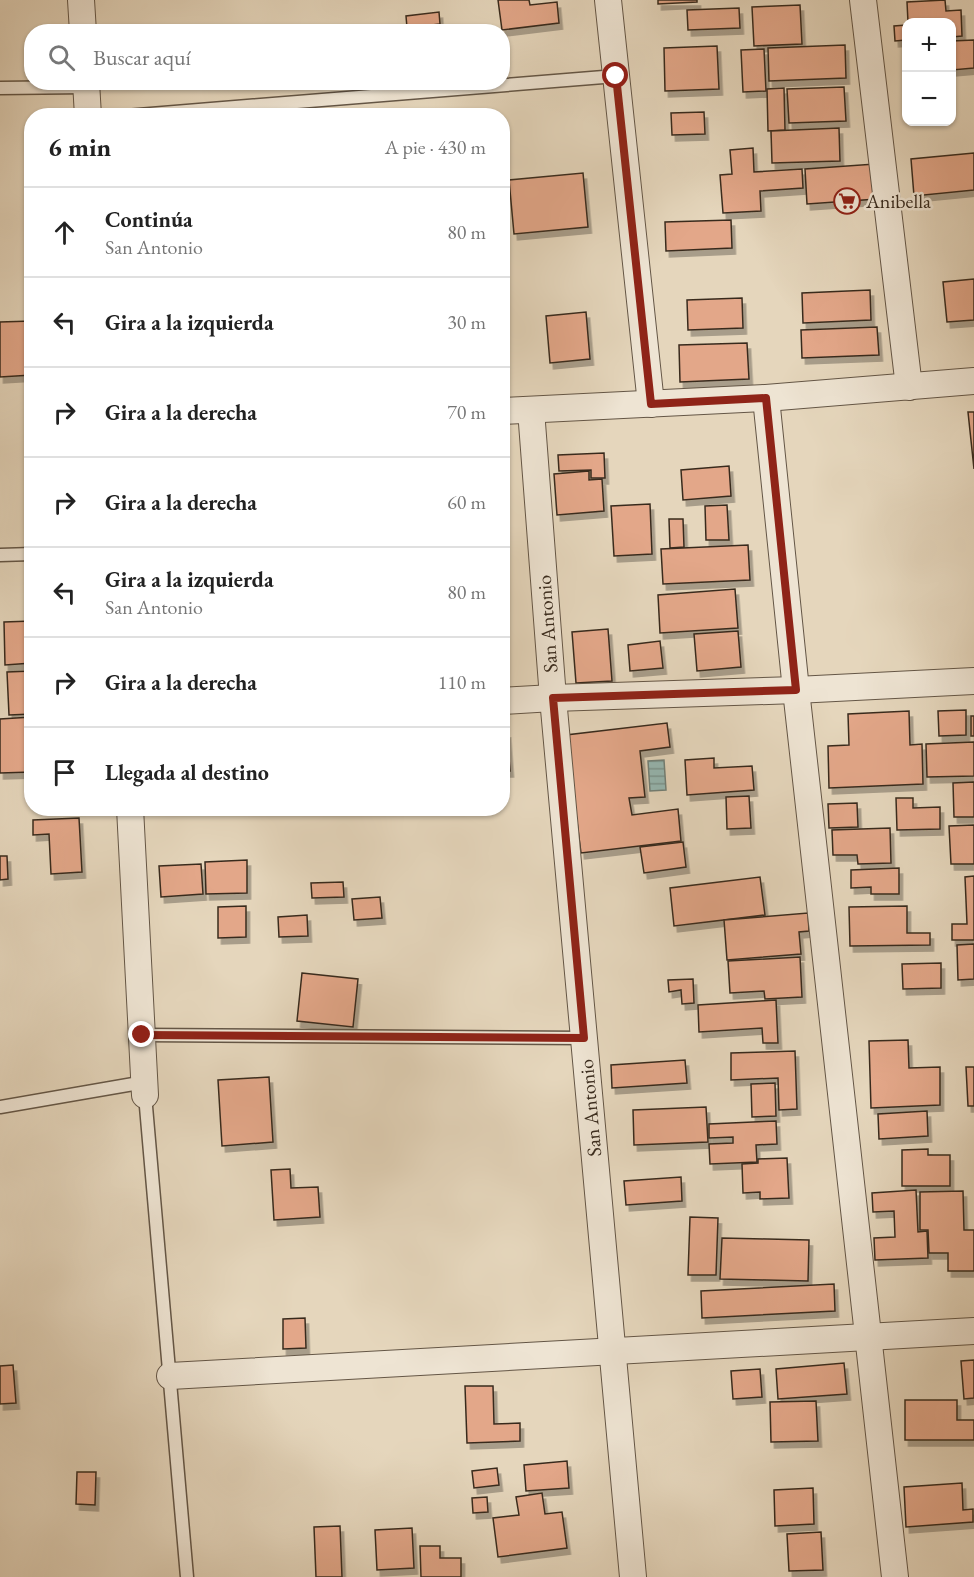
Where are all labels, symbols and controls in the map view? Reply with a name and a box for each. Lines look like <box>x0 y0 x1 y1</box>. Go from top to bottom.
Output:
map controls <box>902 18 956 126</box>
button: + <box>902 18 956 72</box>
search box <box>24 24 510 90</box>
icon: search <box>45 41 78 74</box>
text: Buscar aquí <box>93 43 191 72</box>
route start <box>602 62 628 88</box>
button: − <box>902 72 956 126</box>
text: 6 min <box>48 130 111 164</box>
text: A pie · 430 m <box>385 134 486 160</box>
supermarket icon: Anibella <box>832 186 862 216</box>
place label: Anibella <box>865 188 931 214</box>
text: Continúa <box>105 205 193 234</box>
icon: ahead <box>48 216 81 249</box>
text: 80 m <box>447 219 486 245</box>
text: San Antonio <box>105 234 203 260</box>
icon: left <box>48 306 81 339</box>
text: Gira a la izquierda <box>105 308 274 337</box>
text: 30 m <box>447 309 486 335</box>
icon: right <box>48 396 81 429</box>
text: Gira a la derecha <box>105 398 257 427</box>
text: 70 m <box>447 399 486 425</box>
icon: right <box>48 486 81 519</box>
text: Gira a la derecha <box>105 488 257 517</box>
text: 60 m <box>447 489 486 515</box>
text: Gira a la izquierda <box>105 565 274 594</box>
street label: San Antonio <box>531 574 563 674</box>
icon: left <box>48 576 81 609</box>
text: 80 m <box>447 579 486 605</box>
text: San Antonio <box>105 594 203 620</box>
icon: right <box>48 666 81 699</box>
text: Gira a la derecha <box>105 668 257 697</box>
text: 110 m <box>438 669 486 695</box>
icon: arrive <box>48 756 81 789</box>
text: Llegada al destino <box>105 758 269 787</box>
route end <box>128 1021 154 1047</box>
street label: San Antonio <box>573 1058 607 1158</box>

